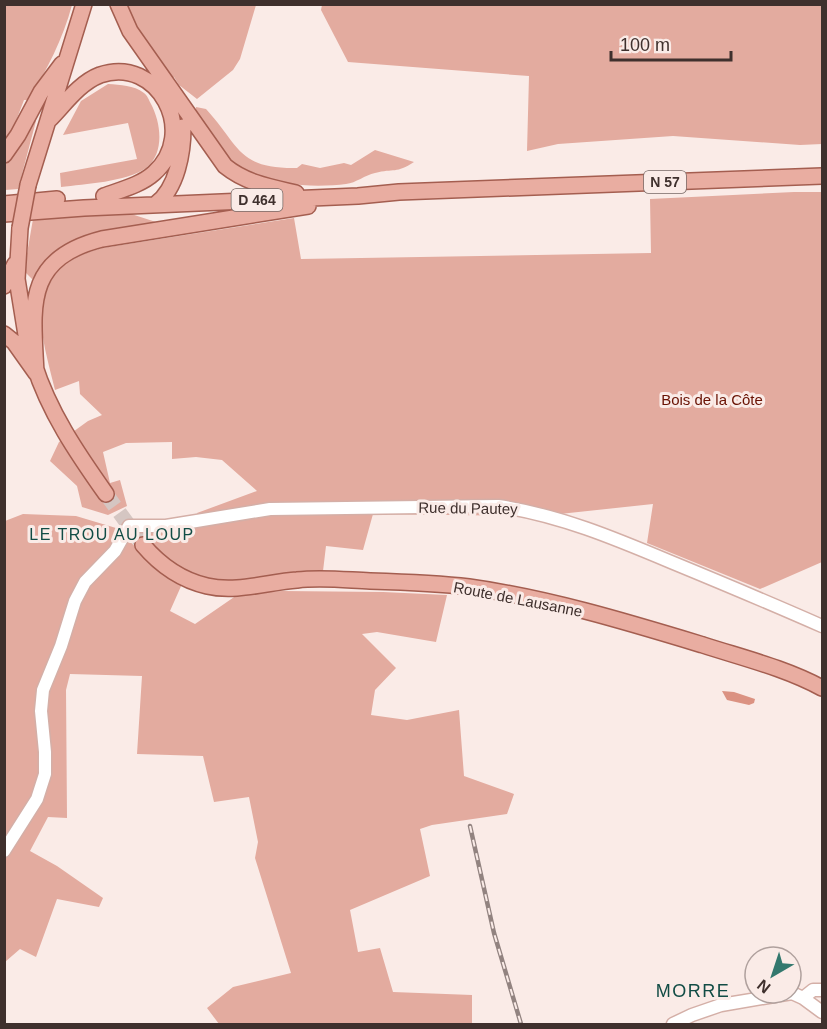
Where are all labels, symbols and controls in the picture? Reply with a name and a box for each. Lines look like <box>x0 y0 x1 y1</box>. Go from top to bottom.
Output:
scale bar <box>611 24 731 62</box>
text: 100 m <box>620 35 670 55</box>
road number: N 57 <box>644 171 686 193</box>
road number: D 464 <box>232 189 282 211</box>
park label: Bois de la Côte <box>661 391 763 408</box>
street label: Rue du Pautey <box>418 499 518 517</box>
district label: LE TROU AU LOUP <box>29 526 195 543</box>
street label: Route de Lausanne <box>452 578 584 620</box>
north arrow <box>743 945 803 1005</box>
text: N <box>754 976 774 997</box>
district label: MORRE <box>656 981 730 1001</box>

